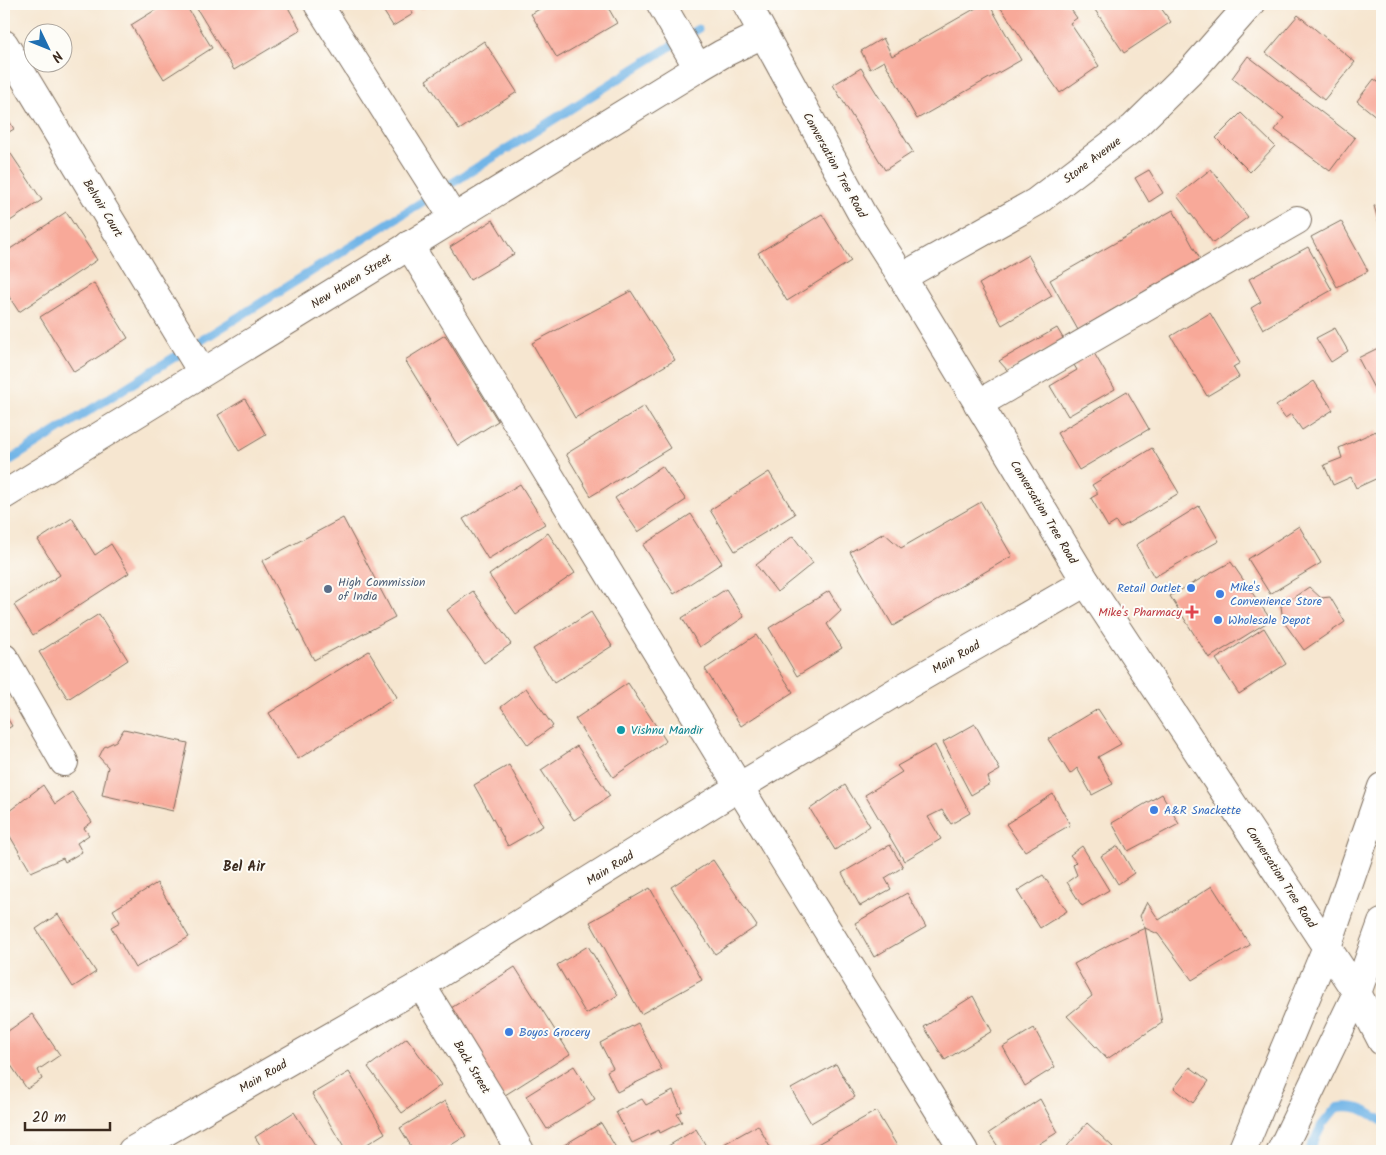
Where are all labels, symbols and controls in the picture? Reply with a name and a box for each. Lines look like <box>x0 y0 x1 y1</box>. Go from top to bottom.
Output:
north arrow <box>22 22 72 72</box>
text: N <box>46 45 68 67</box>
street label: Conversation Tree Road <box>798 109 872 223</box>
street label: Stone Avenue <box>1059 132 1126 189</box>
street label: Belvoir Court <box>78 175 128 241</box>
street label: New Haven Street <box>307 249 396 314</box>
street label: Conversation Tree Road <box>1005 457 1083 569</box>
place label: High Commission of India <box>338 573 425 606</box>
place label: Mike's Convenience Store <box>1230 578 1323 611</box>
place label: Retail Outlet <box>1117 579 1181 598</box>
marker: Retail Outlet <box>1185 582 1197 594</box>
marker: High Commission of India <box>322 583 334 595</box>
marker: Mike's Convenience Store <box>1214 588 1226 600</box>
place label: Mike's Pharmacy <box>1098 603 1182 622</box>
marker: Mike's Pharmacy <box>1186 606 1198 618</box>
place label: Wholesale Depot <box>1228 611 1311 630</box>
marker: Wholesale Depot <box>1212 614 1224 626</box>
street label: Main Road <box>928 635 985 679</box>
place label: Vishnu Mandir <box>631 721 704 740</box>
marker: Vishnu Mandir <box>615 724 627 736</box>
place label: A&R Snackette <box>1164 801 1242 820</box>
marker: A&R Snackette <box>1148 804 1160 816</box>
street label: Conversation Tree Road <box>1240 822 1321 933</box>
street label: Main Road <box>583 846 639 891</box>
district label: Bel Air <box>223 856 266 878</box>
place label: Boyos Grocery <box>519 1023 591 1042</box>
marker: Boyos Grocery <box>503 1026 515 1038</box>
street label: Back Street <box>448 1037 495 1098</box>
street label: Main Road <box>235 1054 292 1098</box>
scale bar <box>25 1100 110 1132</box>
text: 20 m <box>32 1106 66 1130</box>

